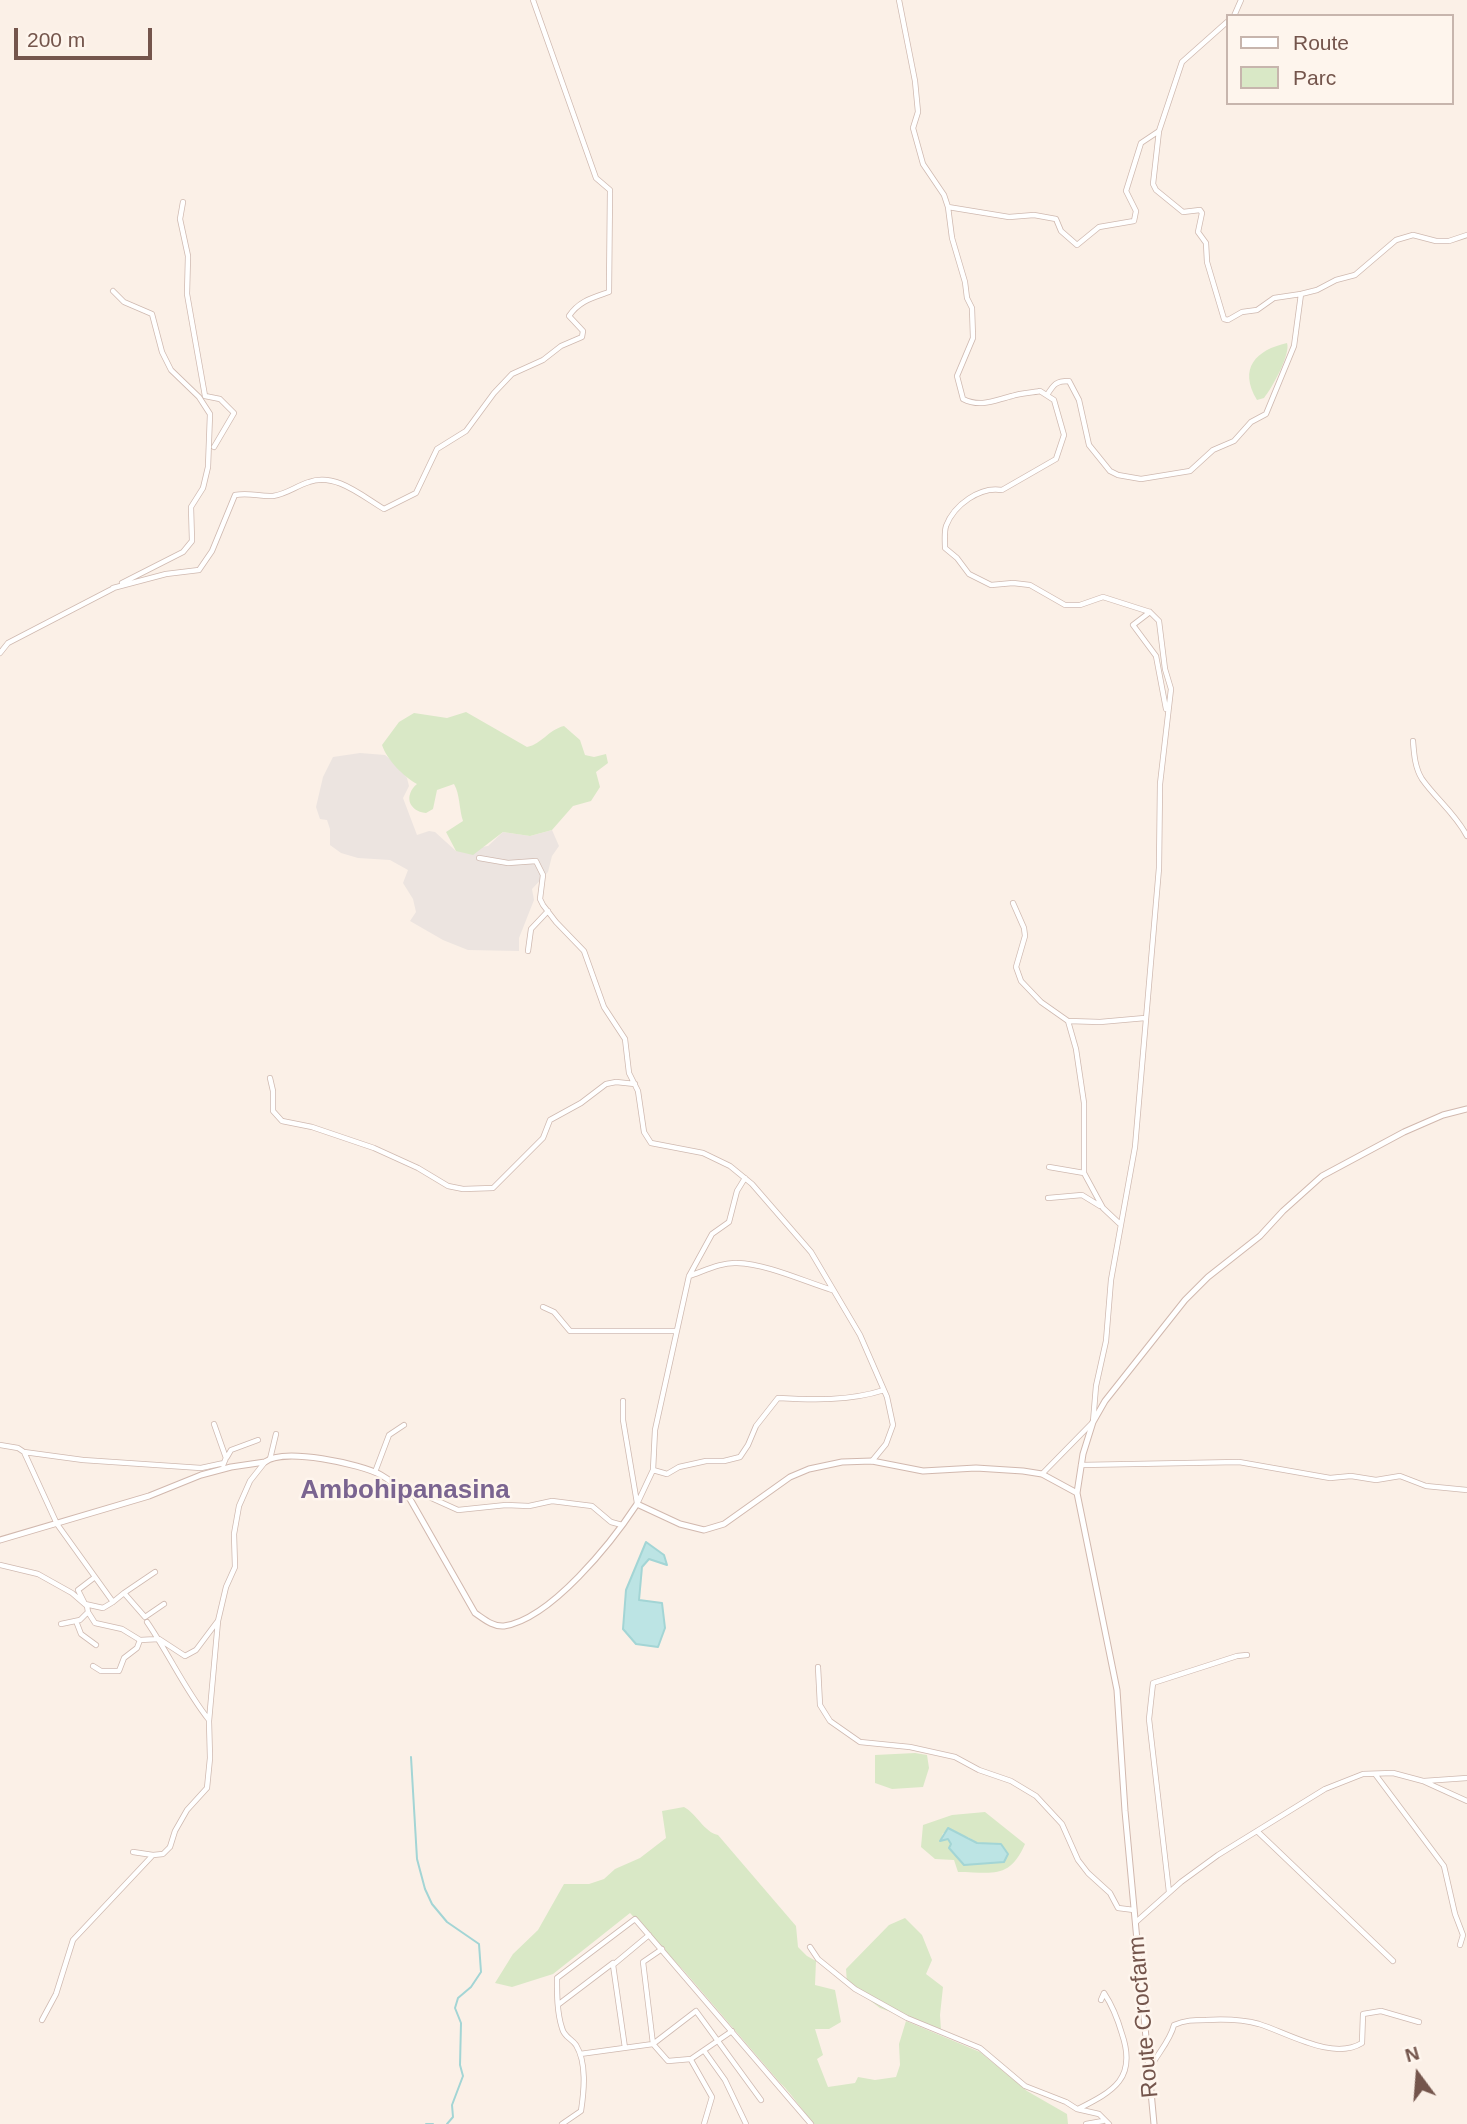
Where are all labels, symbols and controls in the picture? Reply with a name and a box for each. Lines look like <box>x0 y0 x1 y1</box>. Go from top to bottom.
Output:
scale bar <box>18 14 156 58</box>
legend <box>1226 14 1453 105</box>
text: 200 m <box>27 28 85 51</box>
text: Route <box>1293 31 1349 54</box>
text: Parc <box>1293 66 1336 89</box>
district label: Ambohipanasina <box>300 1475 510 1507</box>
street label: Route Crocfarm <box>1123 1935 1165 2099</box>
north arrow <box>1383 2040 1453 2110</box>
text: N <box>1403 2042 1422 2066</box>

